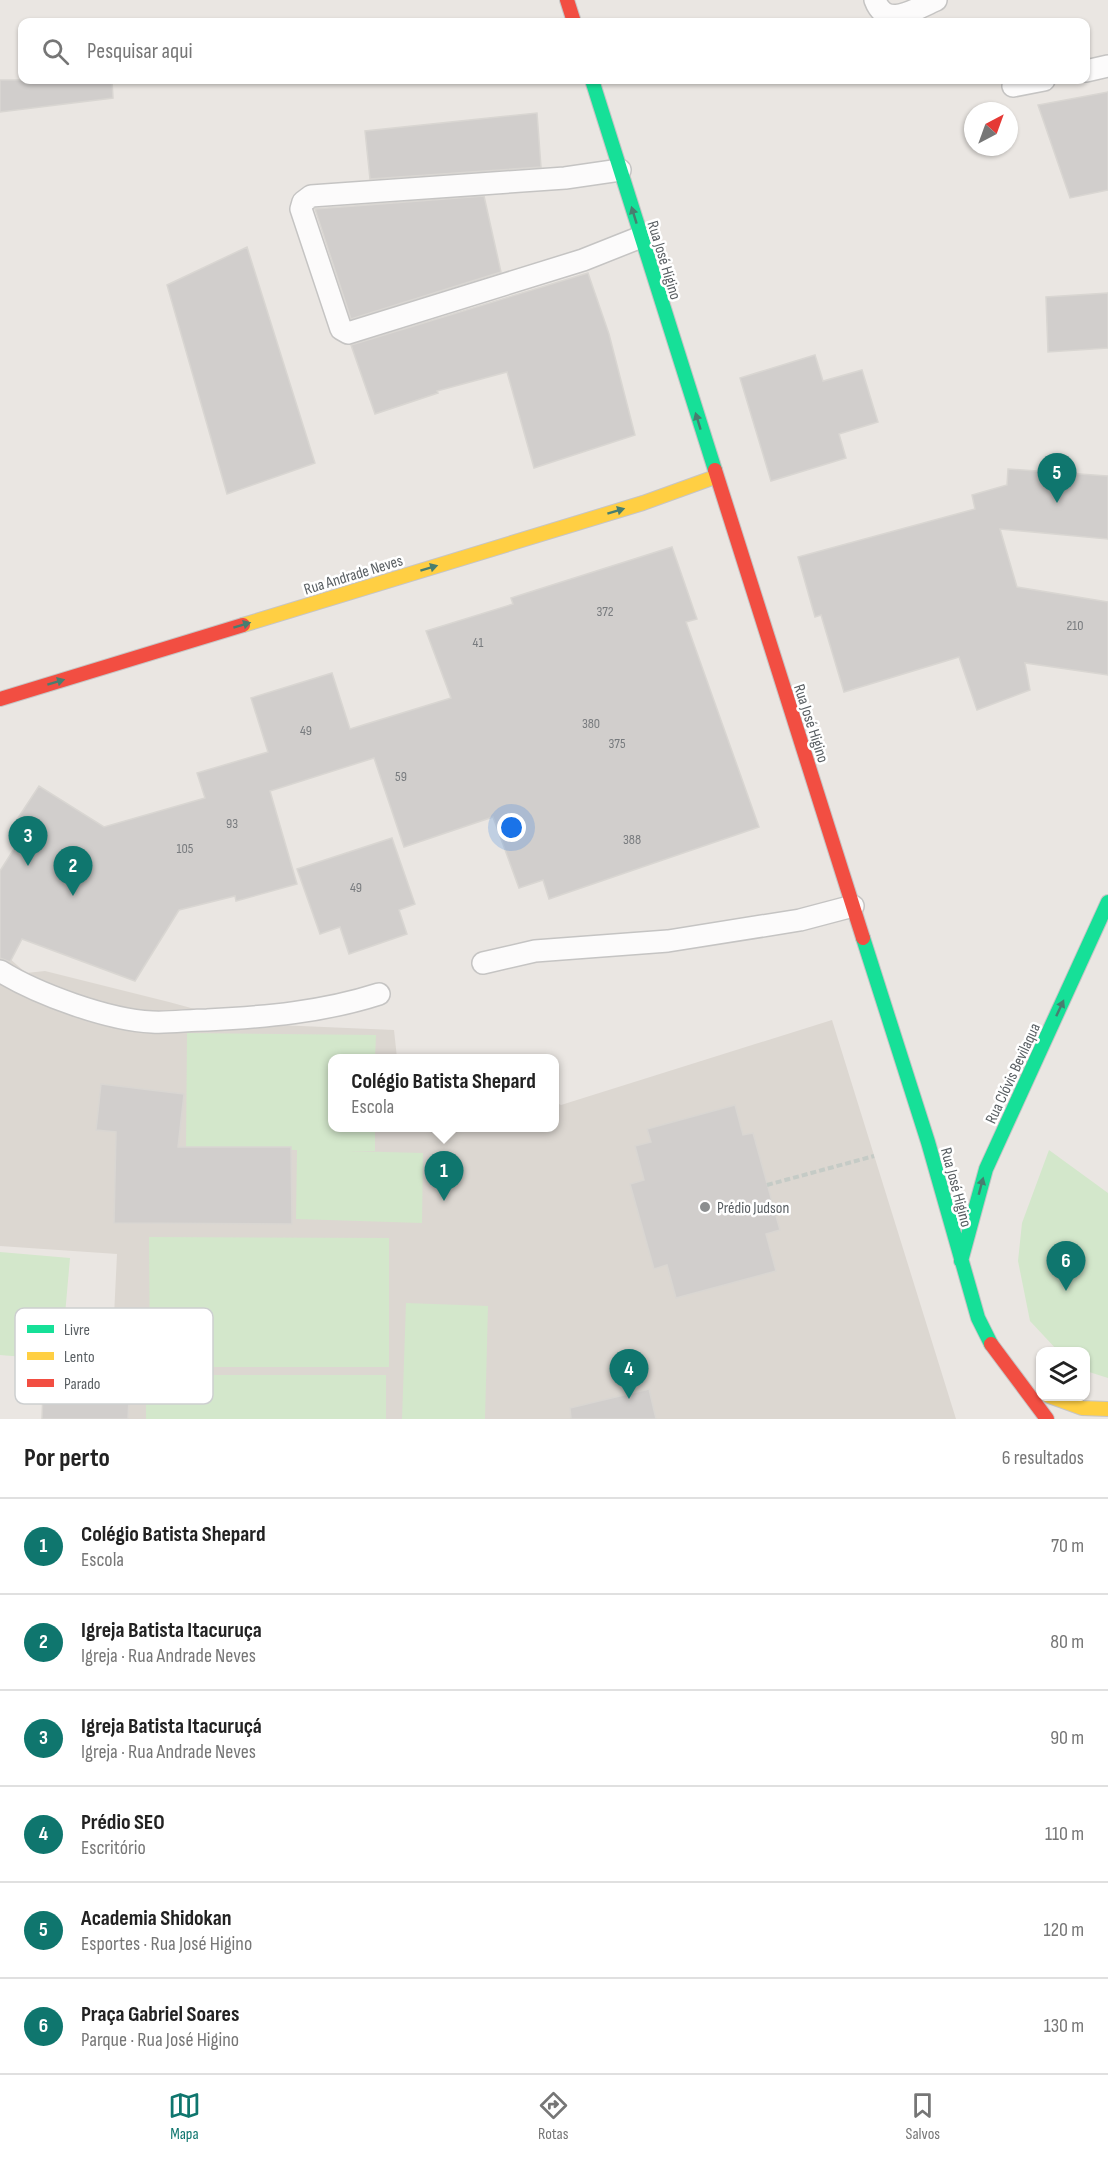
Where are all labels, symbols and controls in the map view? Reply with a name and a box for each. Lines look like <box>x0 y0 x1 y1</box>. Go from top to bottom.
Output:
search box <box>18 18 1090 84</box>
icon: search <box>39 35 72 68</box>
text: Pesquisar aqui <box>87 38 192 65</box>
north arrow <box>964 102 1018 156</box>
one-way arrow <box>628 206 638 224</box>
street label: Rua José Higino <box>643 219 685 302</box>
one-way arrow <box>693 412 702 430</box>
pin: 5 <box>1038 454 1076 503</box>
one-way arrow <box>607 506 625 515</box>
street label: Rua Andrade Neves <box>302 551 405 599</box>
one-way arrow <box>420 563 438 572</box>
house number: 372 <box>596 603 614 620</box>
house number: 210 <box>1067 617 1083 634</box>
one-way arrow <box>234 620 252 629</box>
house number: 41 <box>473 634 483 651</box>
one-way arrow <box>47 676 65 686</box>
street label: Rua José Higino <box>789 682 832 765</box>
house number: 380 <box>582 715 600 732</box>
house number: 49 <box>300 722 312 739</box>
house number: 375 <box>608 735 626 752</box>
house number: 59 <box>395 768 407 785</box>
your location <box>497 813 526 842</box>
house number: 93 <box>226 815 238 832</box>
pin: 3 <box>9 816 48 866</box>
house number: 388 <box>623 831 641 848</box>
house number: 105 <box>177 840 194 857</box>
pin: 2 <box>54 846 92 896</box>
house number: 49 <box>350 879 362 896</box>
one-way arrow <box>1055 999 1065 1017</box>
street label: Rua Clóvis Bevilaqua <box>982 1020 1045 1127</box>
popup <box>328 1054 559 1132</box>
text: Colégio Batista Shepard <box>351 1068 536 1095</box>
text: Escola <box>351 1095 394 1119</box>
street label: Rua José Higino <box>936 1146 975 1229</box>
pin: 1 <box>424 1152 464 1201</box>
one-way arrow <box>977 1177 986 1195</box>
place label: Prédio Judson <box>717 1199 789 1218</box>
marker: Prédio Judson <box>698 1200 712 1214</box>
pin: 6 <box>1046 1242 1086 1291</box>
legend <box>15 1308 213 1404</box>
text: Livre <box>64 1321 90 1340</box>
map controls <box>1036 1347 1090 1401</box>
button: layers <box>1036 1347 1090 1401</box>
text: Lento <box>64 1348 95 1367</box>
pin: 4 <box>610 1350 648 1399</box>
text: Parado <box>64 1375 101 1394</box>
text: Por perto <box>24 1443 110 1474</box>
text: 6 resultados <box>1002 1446 1084 1470</box>
text: Colégio Batista Shepard <box>81 1521 266 1548</box>
text: 1 <box>40 1534 47 1558</box>
text: 70 m <box>1051 1534 1084 1558</box>
text: Escola <box>81 1548 124 1572</box>
text: Igreja Batista Itacuruça <box>81 1617 262 1644</box>
text: 2 <box>39 1630 48 1654</box>
text: 80 m <box>1050 1630 1084 1654</box>
text: Igreja · Rua Andrade Neves <box>81 1644 256 1668</box>
text: Igreja Batista Itacuruçá <box>81 1713 262 1740</box>
text: 3 <box>39 1726 48 1750</box>
text: 90 m <box>1050 1726 1084 1750</box>
text: Igreja · Rua Andrade Neves <box>81 1740 256 1764</box>
text: Prédio SEO <box>81 1809 165 1836</box>
text: 4 <box>39 1822 48 1846</box>
text: 110 m <box>1045 1822 1084 1846</box>
text: Escritório <box>81 1836 146 1860</box>
text: Academia Shidokan <box>81 1905 232 1932</box>
text: 5 <box>39 1918 48 1942</box>
text: 120 m <box>1044 1918 1084 1942</box>
text: Esportes · Rua José Higino <box>81 1932 252 1956</box>
text: Praça Gabriel Soares <box>81 2001 239 2028</box>
text: 6 <box>39 2014 48 2038</box>
text: 130 m <box>1044 2014 1084 2038</box>
text: Parque · Rua José Higino <box>81 2028 239 2052</box>
tab: Mapa <box>168 2089 201 2144</box>
tab: Rotas <box>537 2089 570 2144</box>
tab: Salvos <box>906 2089 940 2144</box>

